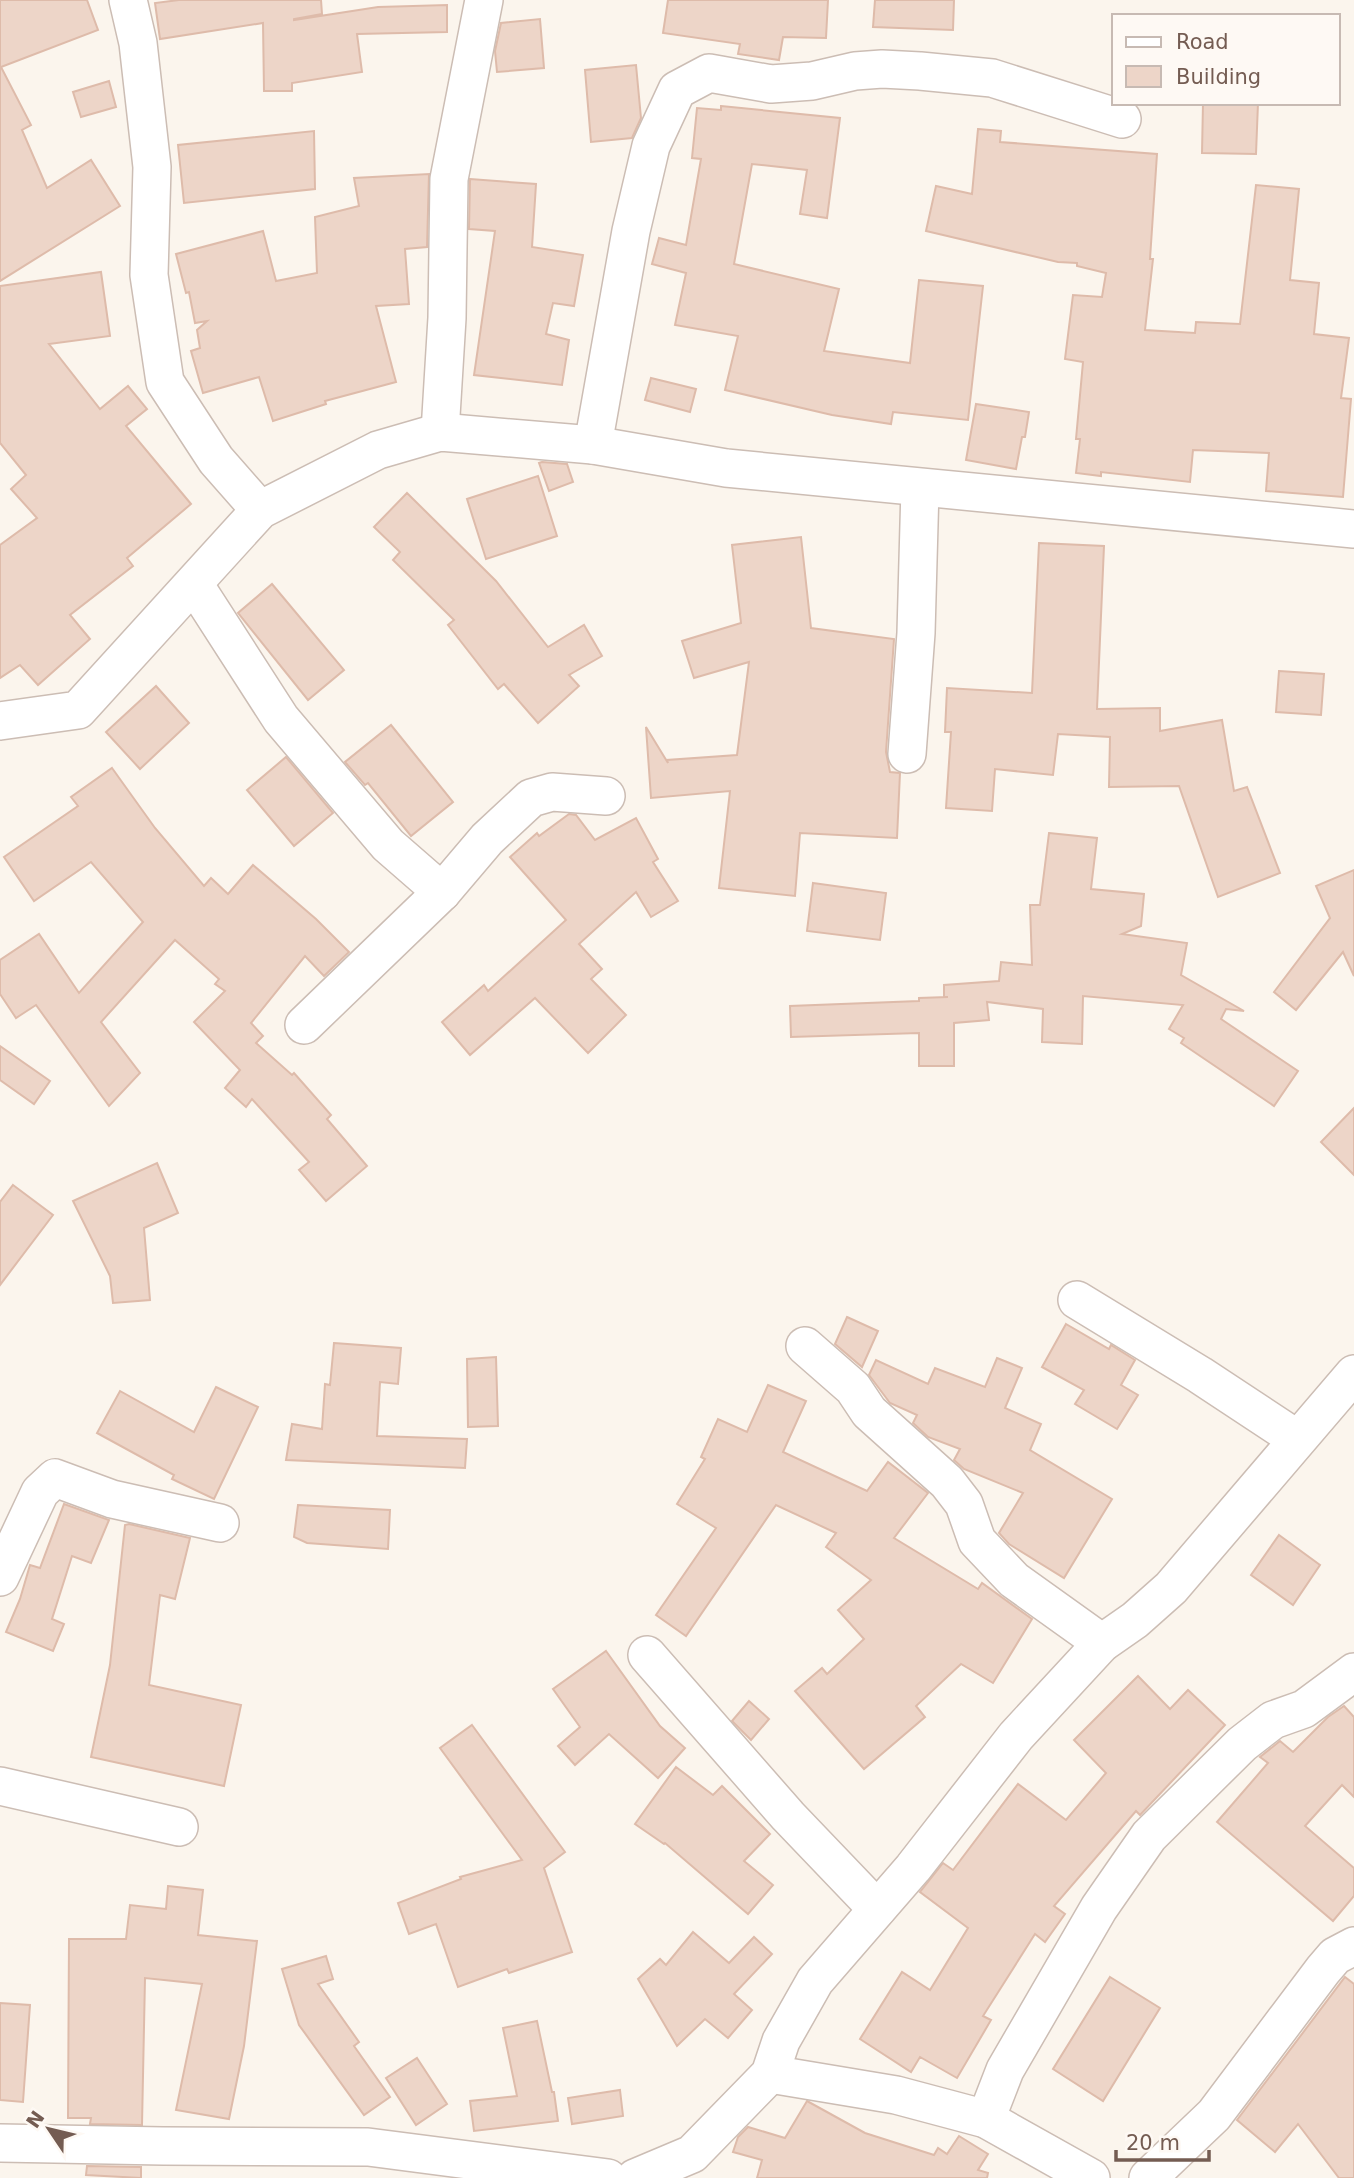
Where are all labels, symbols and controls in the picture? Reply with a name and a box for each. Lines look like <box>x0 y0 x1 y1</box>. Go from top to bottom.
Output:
legend <box>1112 14 1340 105</box>
text: Road <box>1176 30 1229 54</box>
text: Building <box>1176 65 1261 89</box>
north arrow <box>14 2094 84 2164</box>
text: N <box>22 2106 49 2132</box>
scale bar <box>1116 2118 1209 2162</box>
text: 20 m <box>1126 2131 1180 2155</box>

